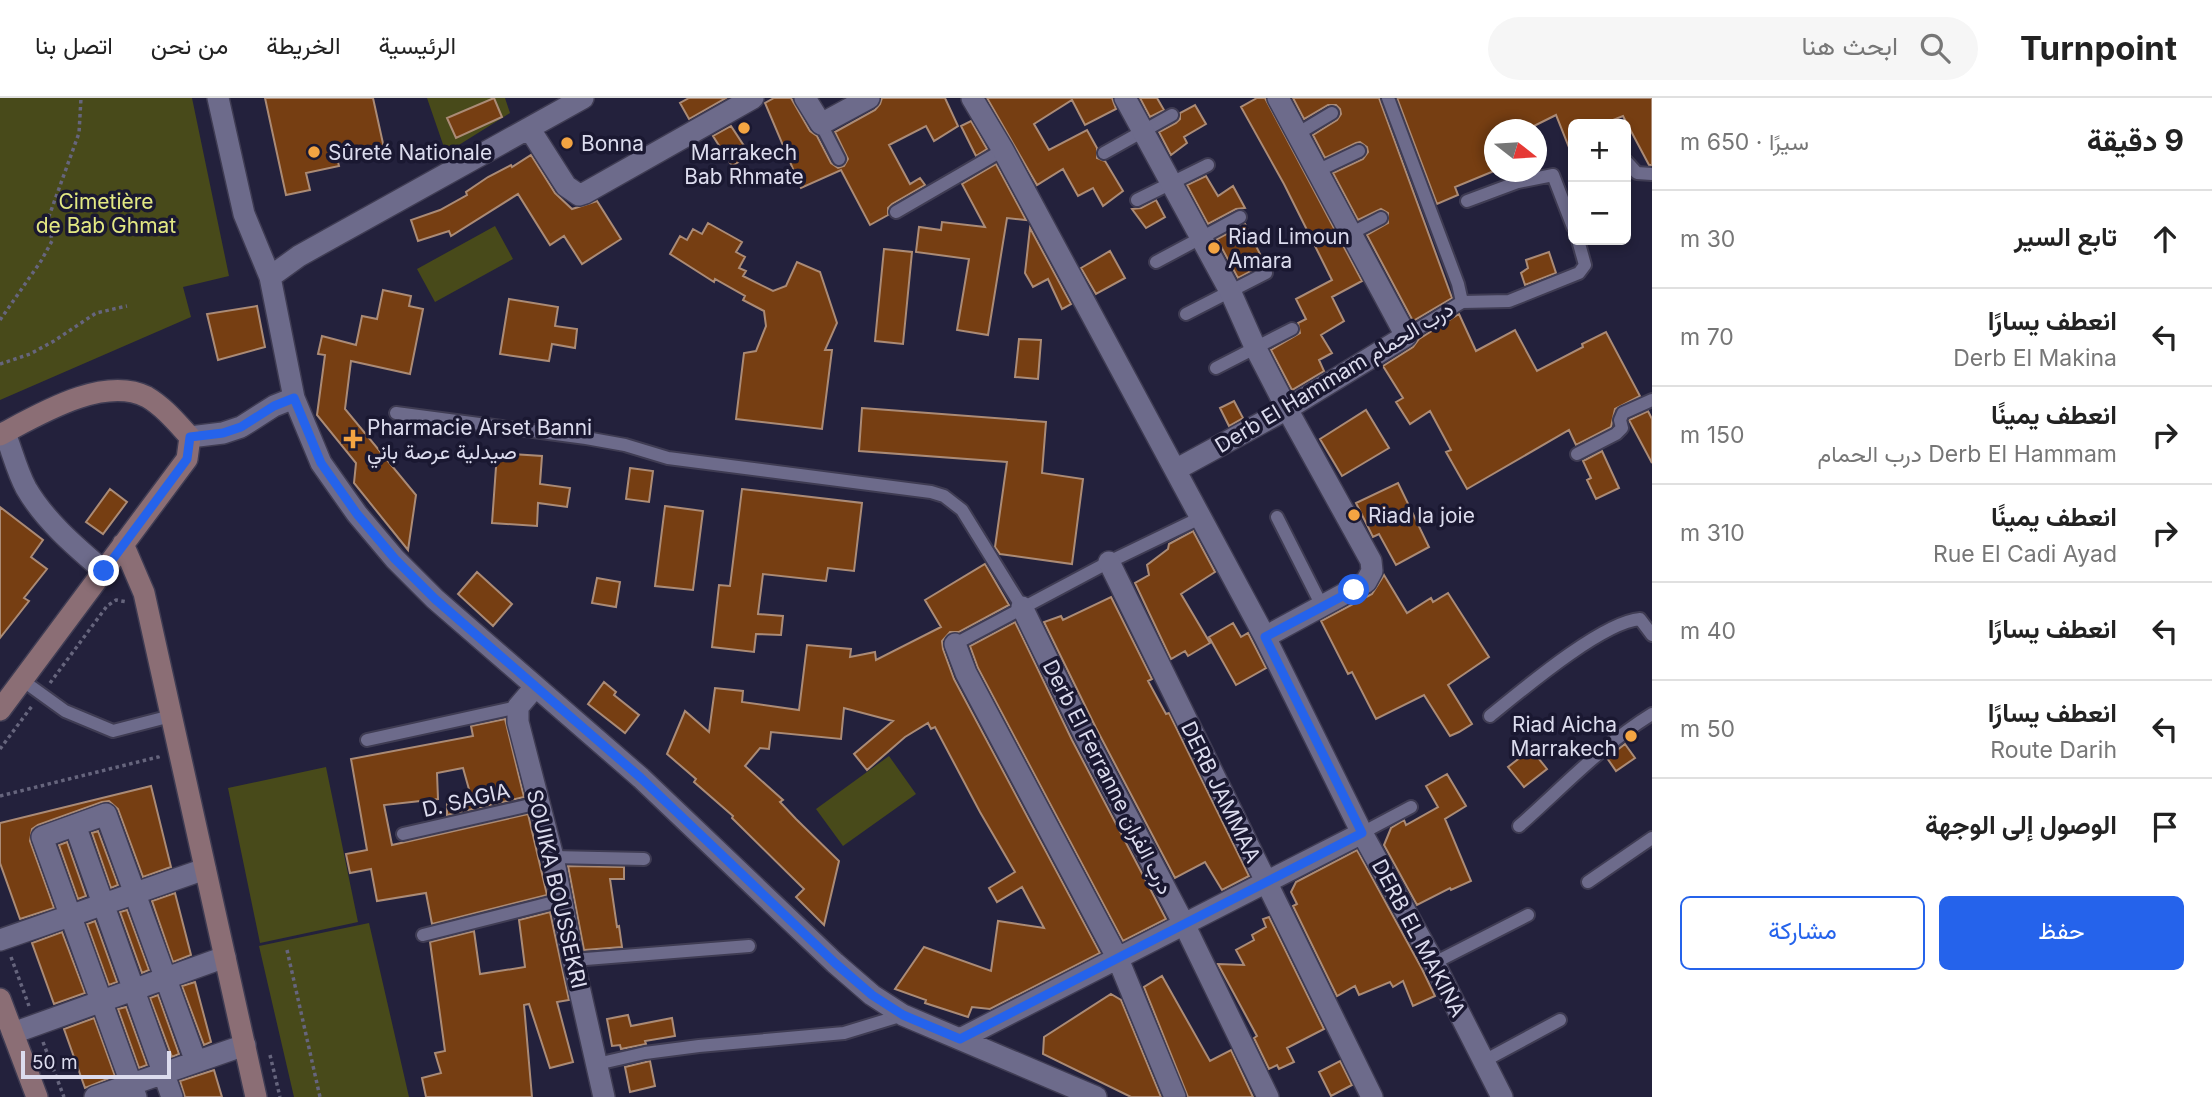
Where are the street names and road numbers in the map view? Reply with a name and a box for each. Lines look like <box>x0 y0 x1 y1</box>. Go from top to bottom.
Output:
street label: Derb El Hammam درب الحمام <box>1210 296 1459 460</box>
street label: Derb El Ferranne درب الفران <box>1037 656 1178 899</box>
street label: DERB JAMMAA <box>1176 717 1266 867</box>
street label: D. SAGIA <box>420 778 512 822</box>
street label: SOUIKA BOUSSEKRI <box>522 787 592 991</box>
street label: DERB EL MAKINA <box>1367 855 1471 1021</box>

